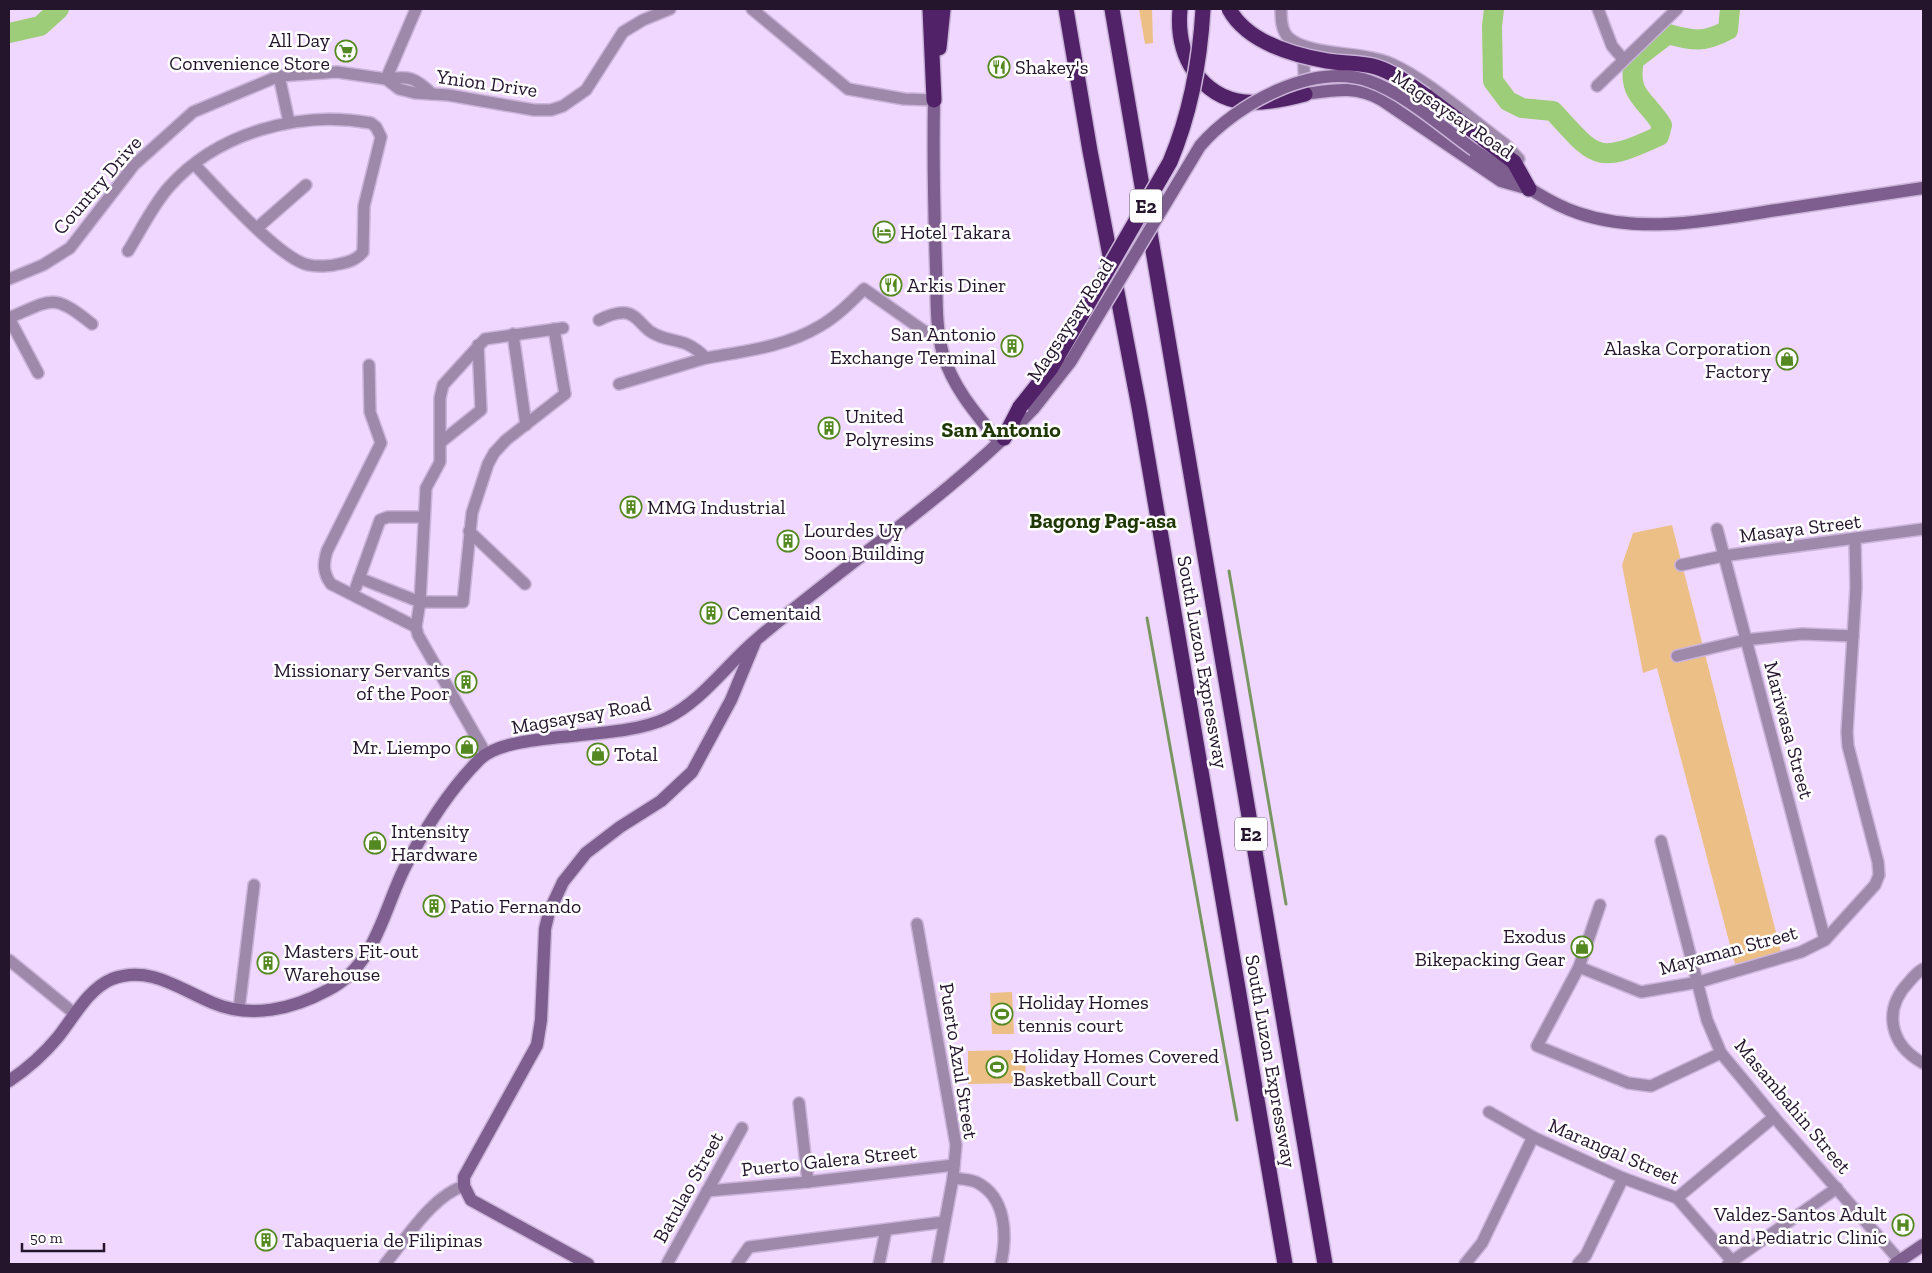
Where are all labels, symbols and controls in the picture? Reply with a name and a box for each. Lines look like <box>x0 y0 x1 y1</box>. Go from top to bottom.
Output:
place label: All Day Convenience Store <box>169 28 331 75</box>
supermarket icon: All Day Convenience Store <box>334 39 358 63</box>
restaurant icon: Shakey's <box>987 55 1011 79</box>
place label: Shakey's <box>1015 55 1088 79</box>
street label: Ynion Drive <box>434 64 539 102</box>
street label: Magsaysay Road <box>1388 65 1518 163</box>
street label: Country Drive <box>48 131 146 239</box>
road number: E2 <box>1130 190 1162 222</box>
hotel icon: Hotel Takara <box>872 220 896 244</box>
place label: Hotel Takara <box>900 220 1011 244</box>
street label: Magsaysay Road <box>1021 254 1119 386</box>
restaurant icon: Arkis Diner <box>879 273 903 297</box>
place label: Arkis Diner <box>907 273 1007 297</box>
place label: San Antonio Exchange Terminal <box>830 322 996 369</box>
building icon: San Antonio Exchange Terminal <box>1000 334 1024 358</box>
place label: Alaska Corporation Factory <box>1604 336 1772 383</box>
shop icon: Alaska Corporation Factory <box>1775 347 1799 371</box>
place label: United Polyresins <box>845 404 934 451</box>
building icon: United Polyresins <box>817 416 841 440</box>
district label: San Antonio <box>941 416 1061 443</box>
building icon: MMG Industrial <box>619 495 643 519</box>
place label: MMG Industrial <box>647 495 786 519</box>
district label: Bagong Pag-asa <box>1029 508 1177 533</box>
street label: Masaya Street <box>1738 509 1863 547</box>
place label: Lourdes Uy Soon Building <box>804 518 924 565</box>
building icon: Lourdes Uy Soon Building <box>776 529 800 553</box>
street label: South Luzon Expressway <box>1172 554 1234 771</box>
building icon: Cementaid <box>699 601 723 625</box>
place label: Cementaid <box>727 601 821 625</box>
place label: Missionary Servants of the Poor <box>274 658 450 705</box>
street label: Mariwasa Street <box>1759 659 1819 802</box>
building icon: Missionary Servants of the Poor <box>454 670 478 694</box>
street label: Magsaysay Road <box>509 691 653 739</box>
place label: Mr. Liempo <box>352 735 451 759</box>
shop icon: Mr. Liempo <box>455 735 479 759</box>
shop icon: Total <box>586 742 610 766</box>
place label: Total <box>614 742 658 766</box>
road number: E2 <box>1235 818 1267 851</box>
place label: Intensity Hardware <box>391 819 478 866</box>
shop icon: Intensity Hardware <box>363 831 387 855</box>
building icon: Patio Fernando <box>422 894 446 918</box>
place label: Patio Fernando <box>450 894 581 918</box>
street label: Mayaman Street <box>1656 920 1800 980</box>
place label: Exodus Bikepacking Gear <box>1415 924 1566 971</box>
shop icon: Exodus Bikepacking Gear <box>1570 935 1594 959</box>
place label: Masters Fit-out Warehouse <box>284 939 419 986</box>
building icon: Masters Fit-out Warehouse <box>256 951 280 975</box>
street label: South Luzon Expressway <box>1240 953 1302 1170</box>
street label: Puerto Azul Street <box>935 981 983 1142</box>
place label: Holiday Homes tennis court <box>1018 990 1149 1037</box>
sports icon: Holiday Homes tennis court <box>990 1002 1014 1026</box>
street label: Masambahin Street <box>1730 1034 1857 1179</box>
place label: Holiday Homes Covered Basketball Court <box>1013 1044 1219 1091</box>
sports icon: Holiday Homes Covered Basketball Court <box>985 1055 1009 1079</box>
street label: Marangal Street <box>1545 1113 1684 1190</box>
street label: Batulao Street <box>648 1127 729 1247</box>
street label: Puerto Galera Street <box>740 1139 918 1181</box>
place label: Valdez-Santos Adult and Pediatric Clinic <box>1713 1202 1888 1249</box>
hospital icon: Valdez-Santos Adult and Pediatric Clinic <box>1891 1213 1915 1237</box>
scale bar <box>22 1220 105 1252</box>
building icon: Tabaqueria de Filipinas <box>254 1228 278 1252</box>
place label: Tabaqueria de Filipinas <box>282 1228 482 1252</box>
text: 50 m <box>30 1229 63 1247</box>

